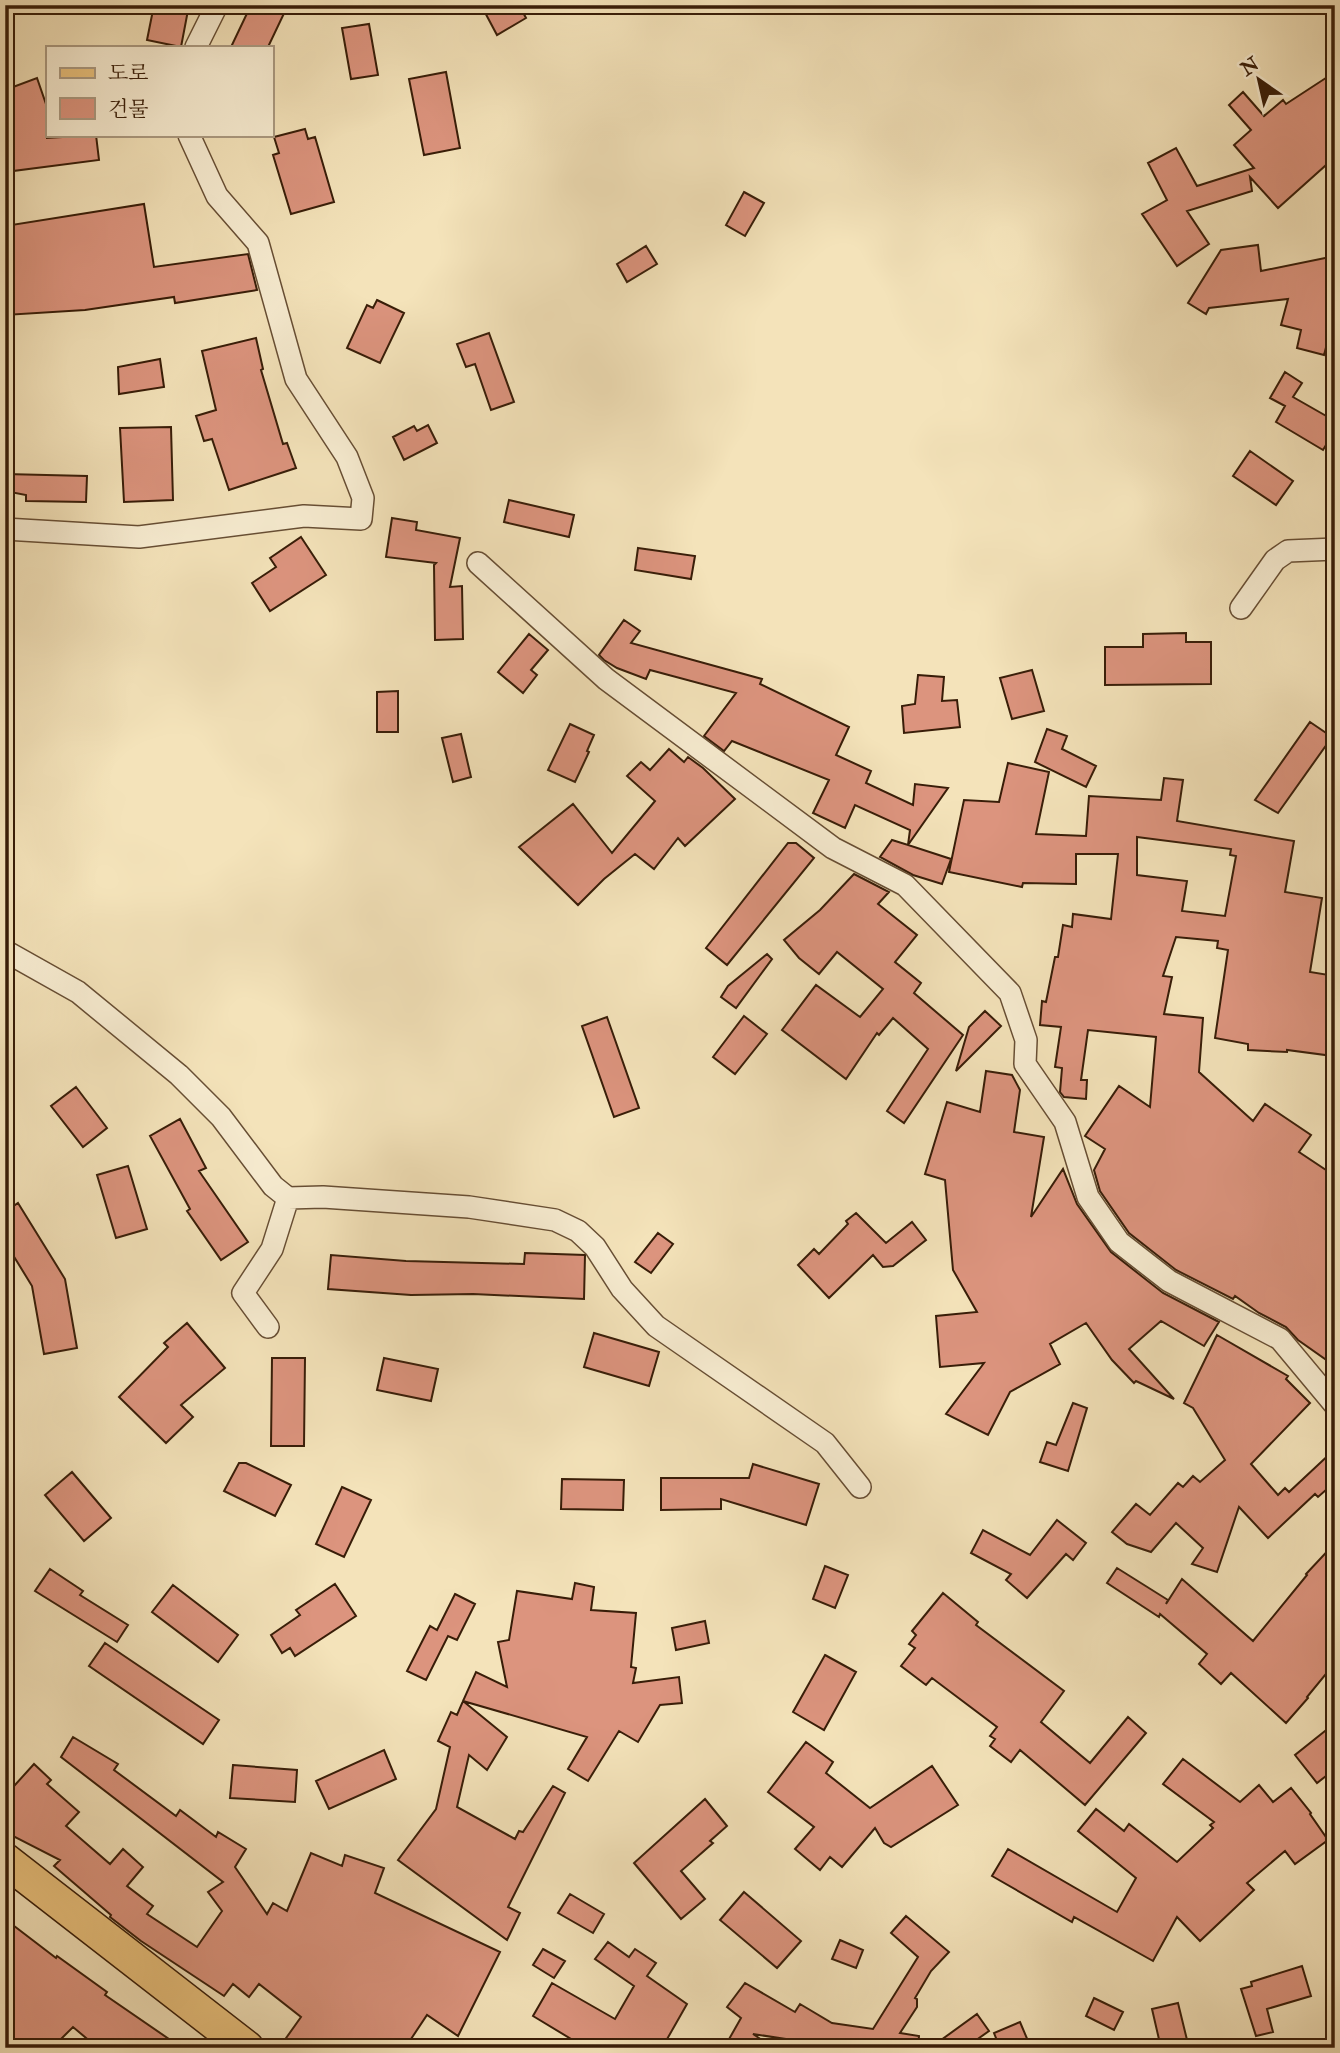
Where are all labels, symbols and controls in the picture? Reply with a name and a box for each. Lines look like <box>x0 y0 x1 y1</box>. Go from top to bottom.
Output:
legend <box>46 46 273 136</box>
north arrow <box>1224 46 1294 116</box>
text: N <box>1235 51 1265 82</box>
text: 도로 <box>108 60 149 87</box>
text: 건물 <box>108 96 149 123</box>

